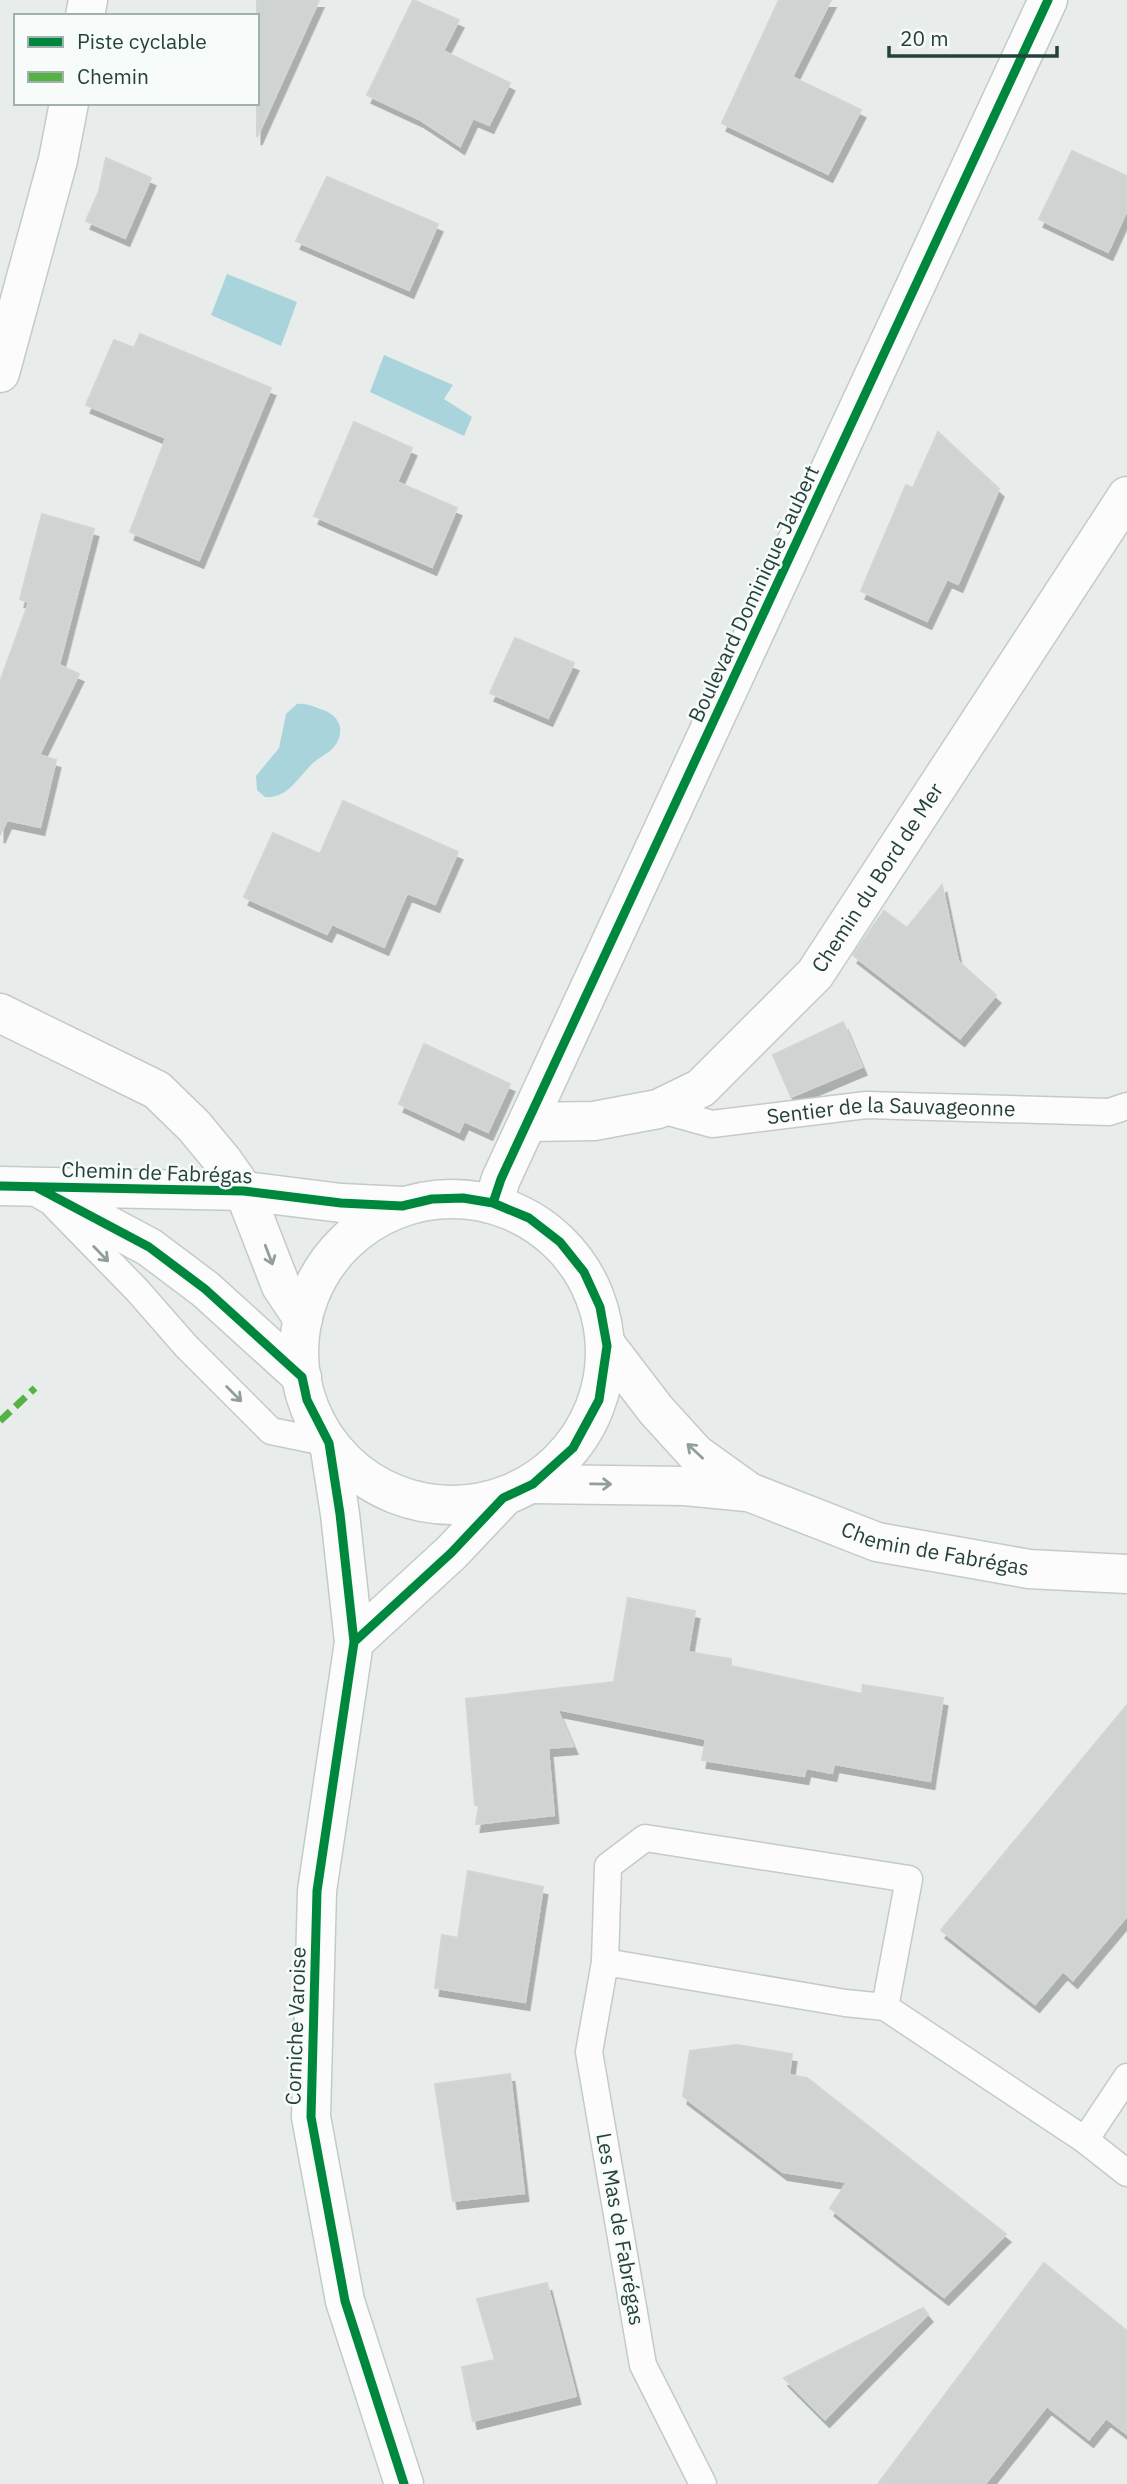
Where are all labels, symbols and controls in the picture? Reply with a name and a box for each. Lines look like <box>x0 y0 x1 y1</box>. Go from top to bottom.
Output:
legend <box>14 14 259 105</box>
scale bar <box>889 14 1057 58</box>
text: 20 m <box>900 24 949 52</box>
text: Piste cyclable <box>77 27 207 55</box>
text: Chemin <box>77 62 149 90</box>
street label: Boulevard Dominique Jaubert <box>681 461 825 727</box>
street label: Chemin du Bord de Mer <box>805 777 949 978</box>
street label: Sentier de la Sauvageonne <box>765 1090 1016 1130</box>
street label: Chemin de Fabrégas <box>61 1155 253 1189</box>
one-way arrow <box>263 1244 276 1265</box>
one-way arrow <box>93 1245 110 1262</box>
one-way arrow <box>226 1385 243 1402</box>
one-way arrow <box>686 1443 704 1459</box>
one-way arrow <box>589 1477 612 1491</box>
street label: Chemin de Fabrégas <box>837 1514 1031 1582</box>
street label: Corniche Varoise <box>278 1946 312 2106</box>
street label: Les Mas de Fabrégas <box>590 2130 652 2327</box>

